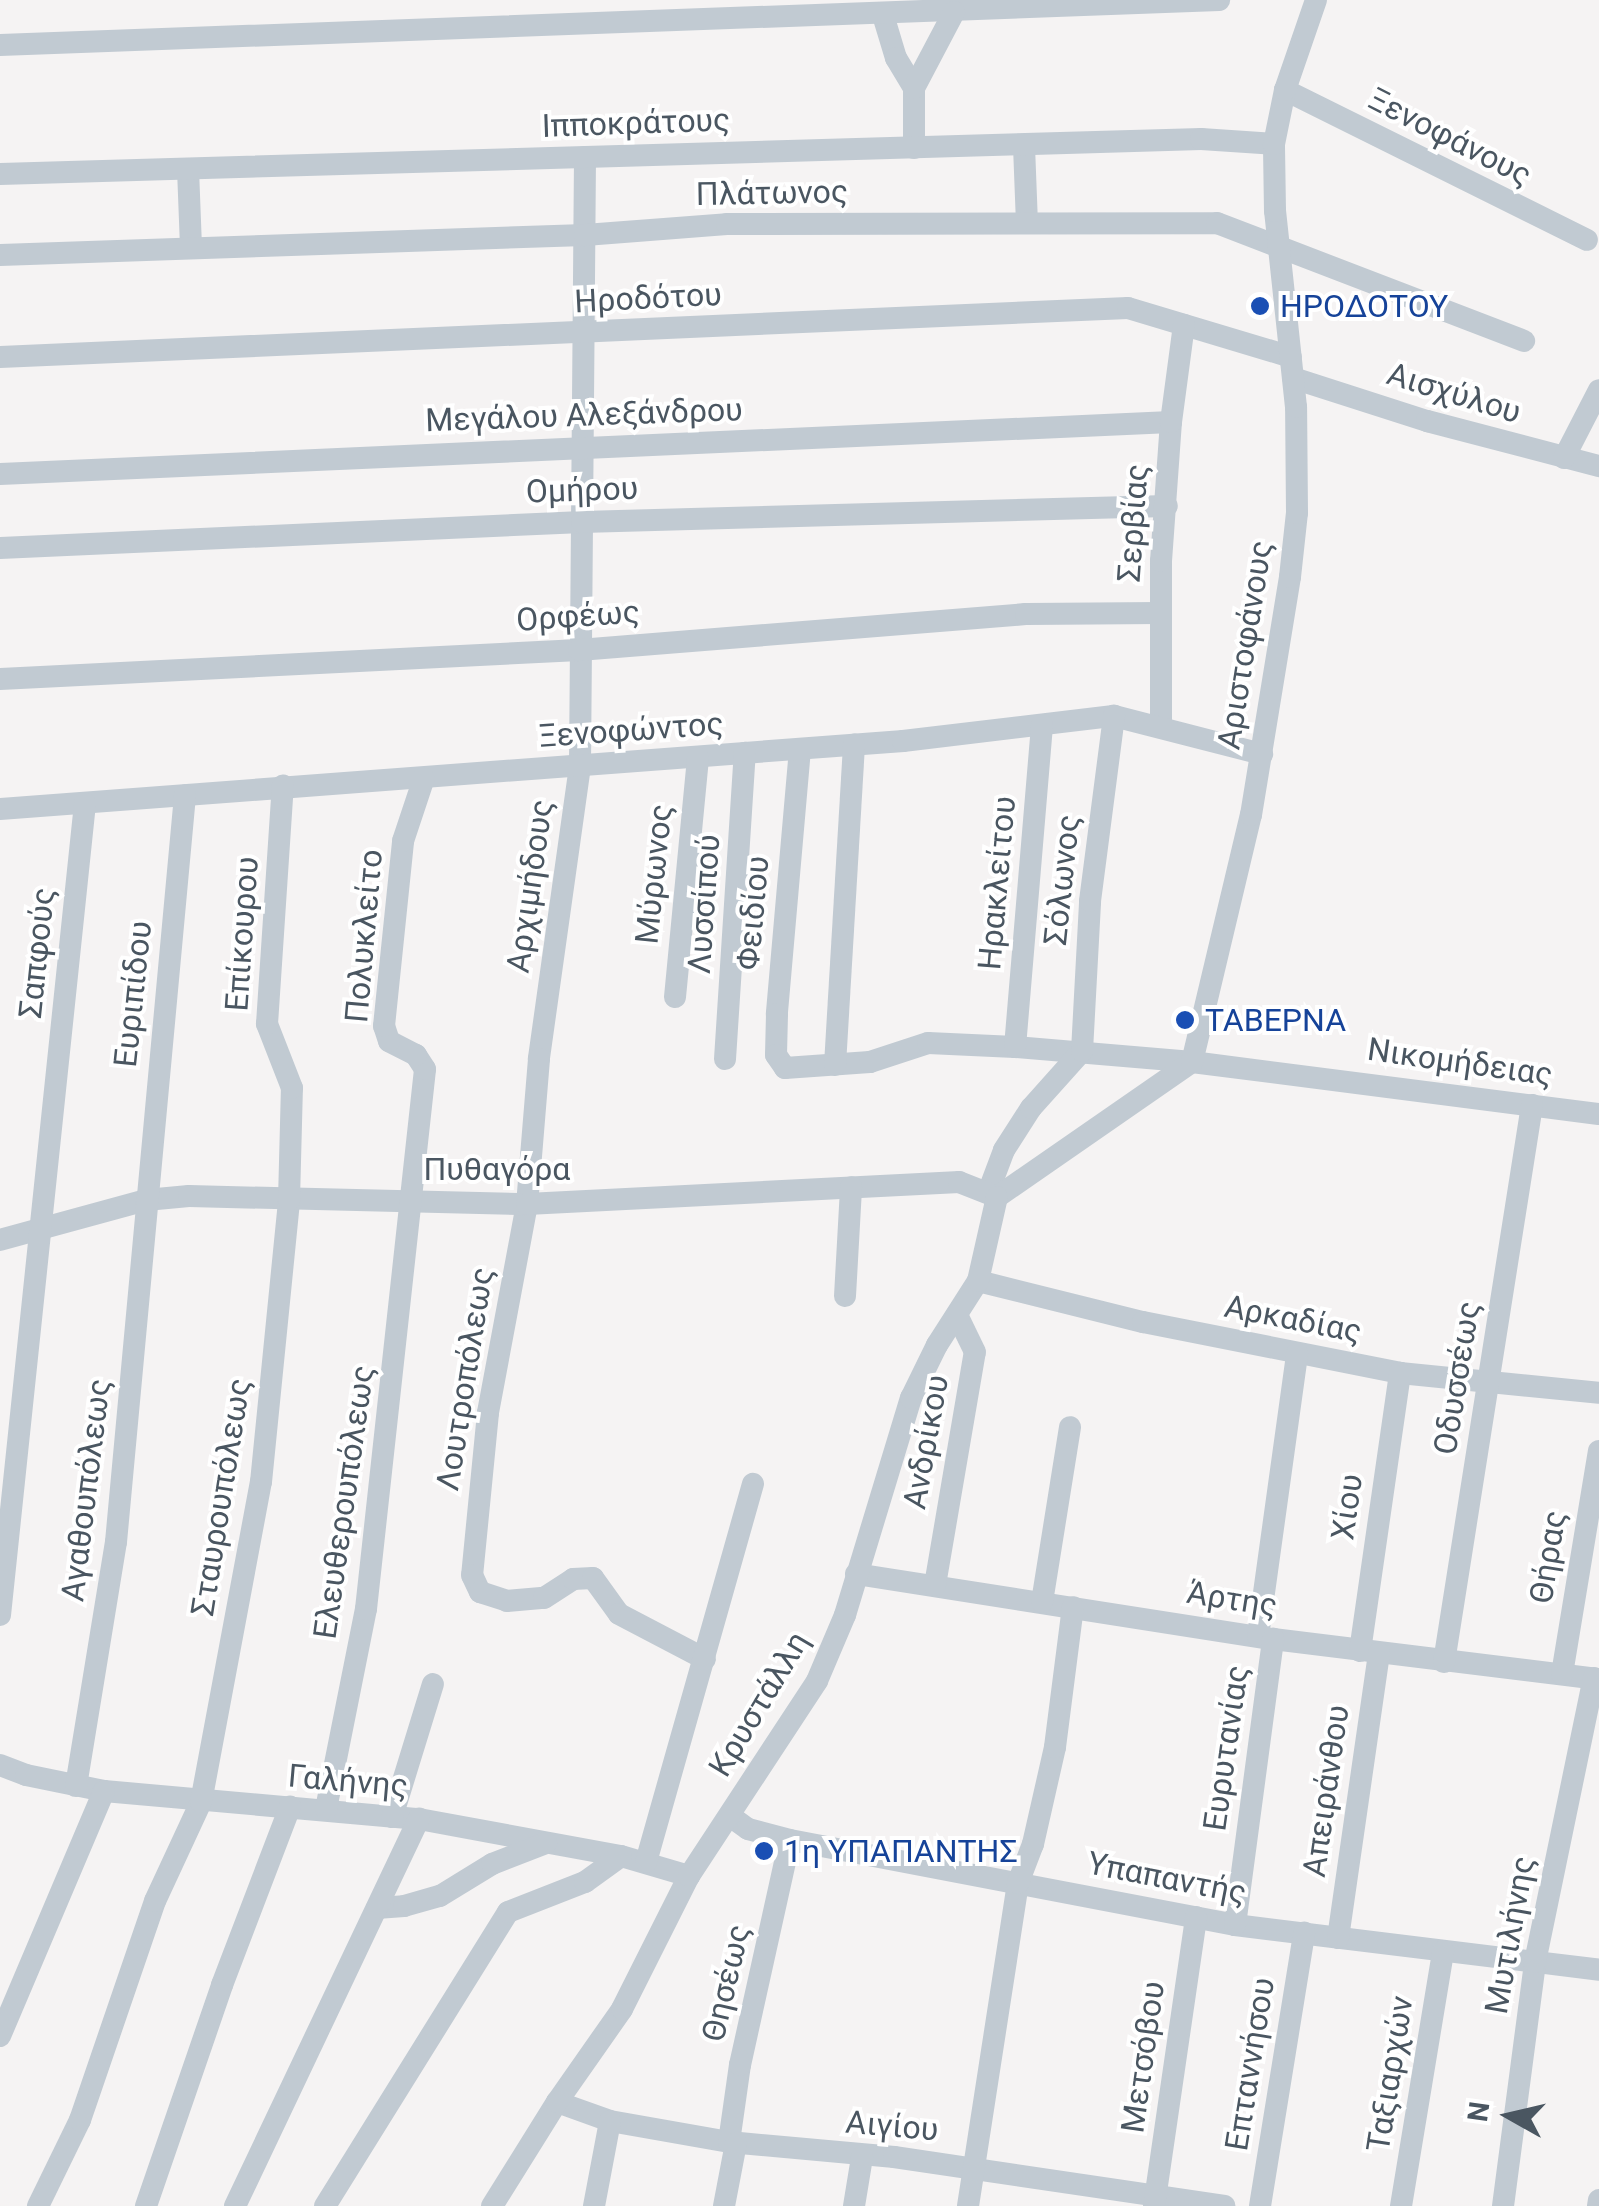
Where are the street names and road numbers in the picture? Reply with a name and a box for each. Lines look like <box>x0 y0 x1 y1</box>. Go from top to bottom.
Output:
street label: Ξενοφάνους <box>1362 80 1538 194</box>
street label: Ιπποκράτους <box>541 101 731 145</box>
street label: Πλάτωνος <box>696 172 848 214</box>
street label: Ηροδότου <box>573 275 723 321</box>
street label: Αισχύλου <box>1382 354 1526 432</box>
street label: Μεγάλου Αλεξάνδρου <box>425 390 743 440</box>
street label: Σερβίας <box>1110 463 1156 583</box>
street label: Ομήρου <box>525 469 639 511</box>
street label: Αριστοφάνους <box>1210 538 1280 752</box>
street label: Ορφέως <box>515 593 641 639</box>
street label: Ξενοφώντος <box>537 704 725 756</box>
street label: Ηρακλείτου <box>970 795 1024 971</box>
street label: Αρχιμήδους <box>499 797 561 975</box>
street label: Μύρωνος <box>628 802 680 946</box>
street label: Σόλωνος <box>1036 813 1088 947</box>
street label: Λυσσίπού <box>680 833 728 975</box>
street label: Πολυκλείτο <box>337 848 391 1024</box>
street label: Φειδίου <box>729 854 777 972</box>
street label: Επίκουρου <box>217 855 267 1013</box>
street label: Σαπφούς <box>11 886 63 1020</box>
street label: Ευριπίδου <box>106 919 160 1069</box>
street label: Νικομήδειας <box>1365 1030 1555 1094</box>
street label: Πυθαγόρα <box>424 1150 570 1188</box>
street label: Λουτροπόλεως <box>428 1265 502 1493</box>
street label: Αρκαδίας <box>1221 1287 1365 1351</box>
street label: Οδυσσέως <box>1426 1299 1488 1457</box>
street label: Ελευθερουπόλεως <box>306 1363 382 1641</box>
street label: Ανδρίκου <box>895 1372 957 1512</box>
street label: Σταυρουπόλεως <box>183 1376 259 1618</box>
street label: Αγαθουπόλεως <box>53 1377 119 1603</box>
street label: Χίου <box>1323 1472 1371 1542</box>
street label: Θήρας <box>1522 1508 1574 1606</box>
street label: Άρτης <box>1184 1573 1280 1625</box>
street label: Κρυστάλλη <box>701 1625 817 1783</box>
street label: Ευρυτανίας <box>1195 1663 1257 1833</box>
street label: Απειράνθου <box>1295 1703 1357 1879</box>
street label: Γαλήνης <box>287 1757 409 1805</box>
street label: Υπαπαντής <box>1084 1844 1250 1912</box>
street label: Μυτιλήνης <box>1477 1853 1543 2017</box>
street label: Θησέως <box>694 1921 758 2045</box>
street label: Επταννήσου <box>1217 1975 1283 2153</box>
street label: Μετσόβου <box>1113 1979 1173 2135</box>
street label: Ταξιαρχών <box>1359 1993 1421 2155</box>
street label: Αιγίου <box>844 2103 940 2149</box>

